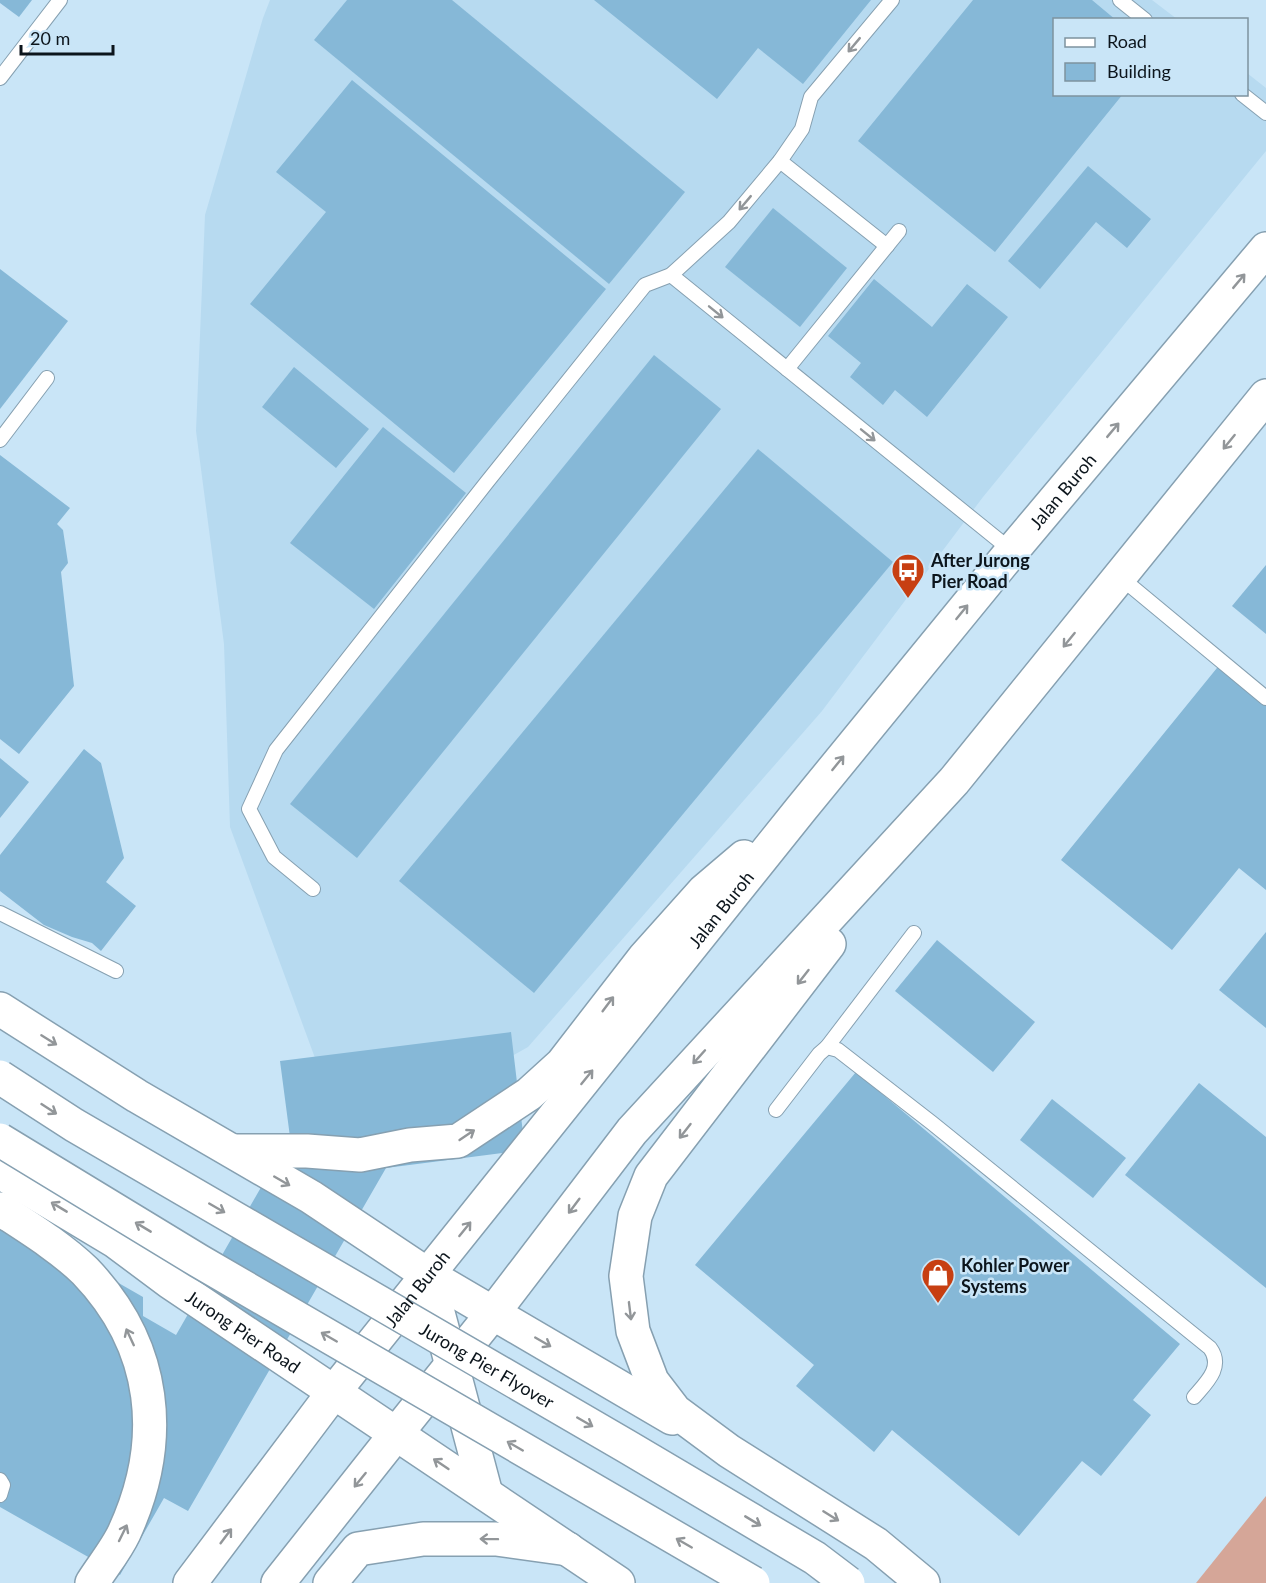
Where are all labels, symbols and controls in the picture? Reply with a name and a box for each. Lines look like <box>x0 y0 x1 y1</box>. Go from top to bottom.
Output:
scale bar <box>21 18 112 56</box>
legend <box>1053 18 1248 96</box>
text: 20 m <box>30 27 70 49</box>
text: Road <box>1107 30 1147 52</box>
one-way arrow <box>847 37 861 52</box>
text: Building <box>1107 60 1171 82</box>
one-way arrow <box>738 195 752 210</box>
one-way arrow <box>1232 274 1246 289</box>
one-way arrow <box>708 305 724 318</box>
one-way arrow <box>1107 422 1120 438</box>
one-way arrow <box>860 428 876 441</box>
one-way arrow <box>1223 434 1236 450</box>
street label: Jalan Buroh <box>1024 449 1100 533</box>
place label: After Jurong Pier Road <box>930 549 1030 592</box>
bus stop icon: After Jurong Pier Road <box>890 552 926 599</box>
one-way arrow <box>955 605 968 621</box>
one-way arrow <box>1063 631 1076 647</box>
one-way arrow <box>832 756 845 772</box>
street label: Jalan Buroh <box>683 866 758 952</box>
one-way arrow <box>797 969 810 985</box>
one-way arrow <box>602 997 615 1013</box>
one-way arrow <box>40 1034 57 1046</box>
one-way arrow <box>692 1049 706 1064</box>
one-way arrow <box>580 1069 593 1085</box>
one-way arrow <box>40 1103 57 1115</box>
one-way arrow <box>678 1123 691 1139</box>
one-way arrow <box>458 1129 474 1141</box>
one-way arrow <box>273 1175 290 1187</box>
one-way arrow <box>567 1197 580 1213</box>
one-way arrow <box>51 1201 68 1213</box>
one-way arrow <box>208 1202 225 1214</box>
one-way arrow <box>135 1221 152 1233</box>
one-way arrow <box>458 1221 471 1237</box>
street label: Jalan Buroh <box>379 1246 454 1331</box>
place label: Kohler Power Systems <box>961 1254 1070 1297</box>
shop icon: Kohler Power Systems <box>920 1257 956 1304</box>
street label: Jurong Pier Road <box>182 1285 305 1378</box>
one-way arrow <box>625 1301 636 1320</box>
street label: Jurong Pier Flyover <box>416 1318 558 1413</box>
one-way arrow <box>124 1329 136 1347</box>
one-way arrow <box>321 1331 338 1343</box>
one-way arrow <box>534 1337 551 1349</box>
one-way arrow <box>576 1417 594 1428</box>
one-way arrow <box>507 1439 524 1451</box>
one-way arrow <box>433 1458 450 1470</box>
one-way arrow <box>353 1472 366 1488</box>
one-way arrow <box>823 1510 839 1522</box>
one-way arrow <box>744 1516 761 1528</box>
one-way arrow <box>117 1525 129 1543</box>
one-way arrow <box>219 1529 232 1545</box>
one-way arrow <box>480 1533 500 1545</box>
one-way arrow <box>676 1537 693 1549</box>

